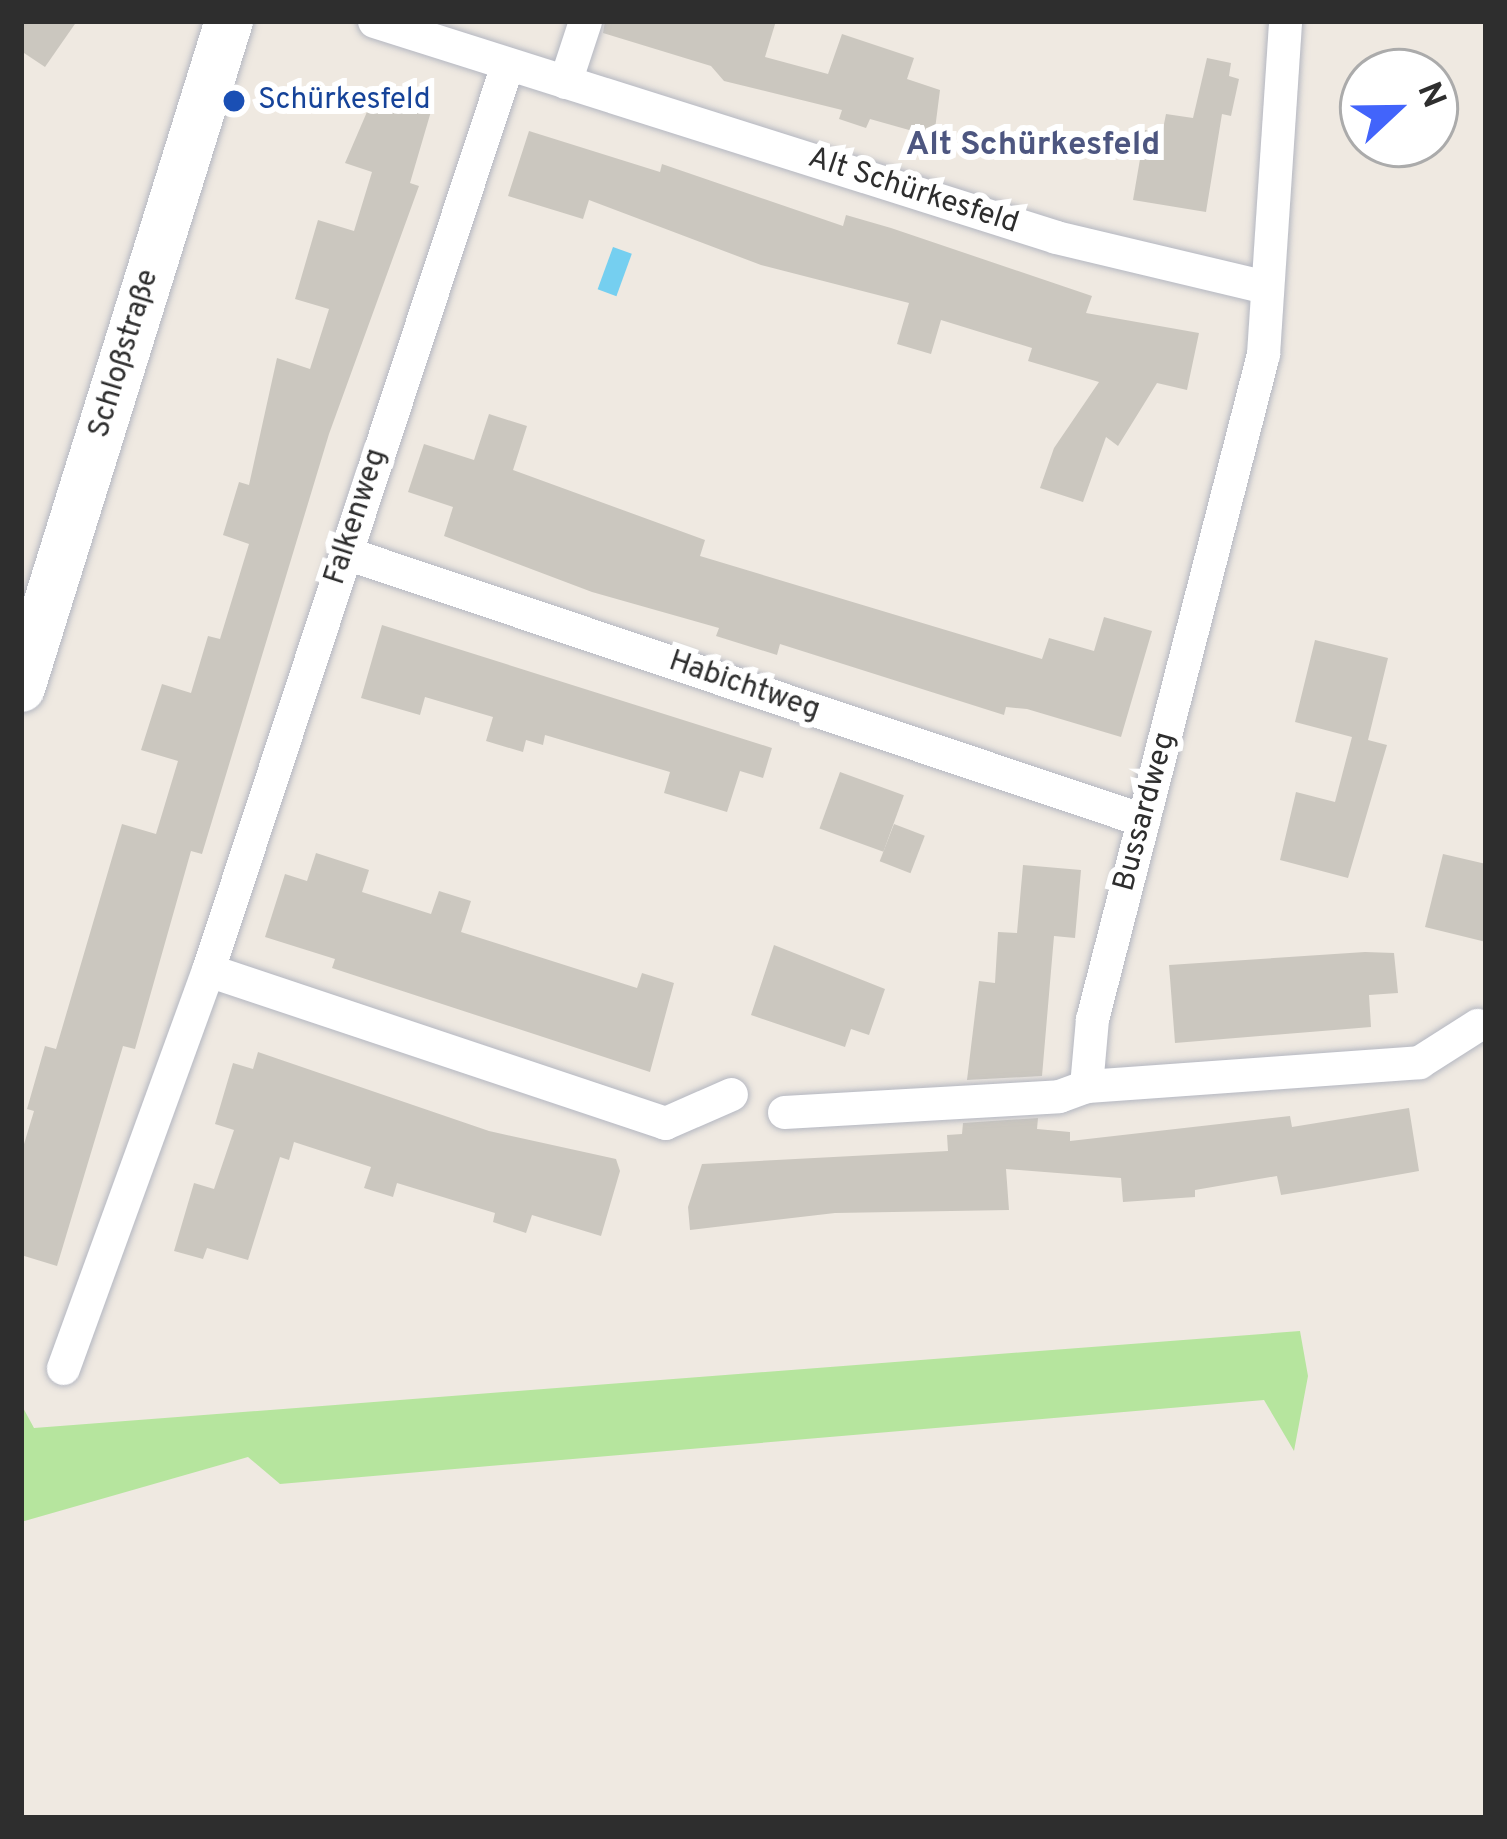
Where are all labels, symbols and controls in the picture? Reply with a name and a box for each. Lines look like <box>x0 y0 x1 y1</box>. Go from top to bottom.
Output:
north arrow <box>1339 48 1459 168</box>
text: N <box>1406 77 1454 114</box>
place label: Schürkesfeld <box>258 83 430 119</box>
marker: Schürkesfeld <box>221 88 247 114</box>
district label: Alt Schürkesfeld <box>906 127 1160 167</box>
street label: Alt Schürkesfeld <box>803 141 1023 243</box>
street label: Schloßstraße <box>82 265 168 443</box>
street label: Falkenweg <box>318 444 396 590</box>
street label: Habichtweg <box>664 644 824 730</box>
street label: Bussardweg <box>1108 729 1184 895</box>

